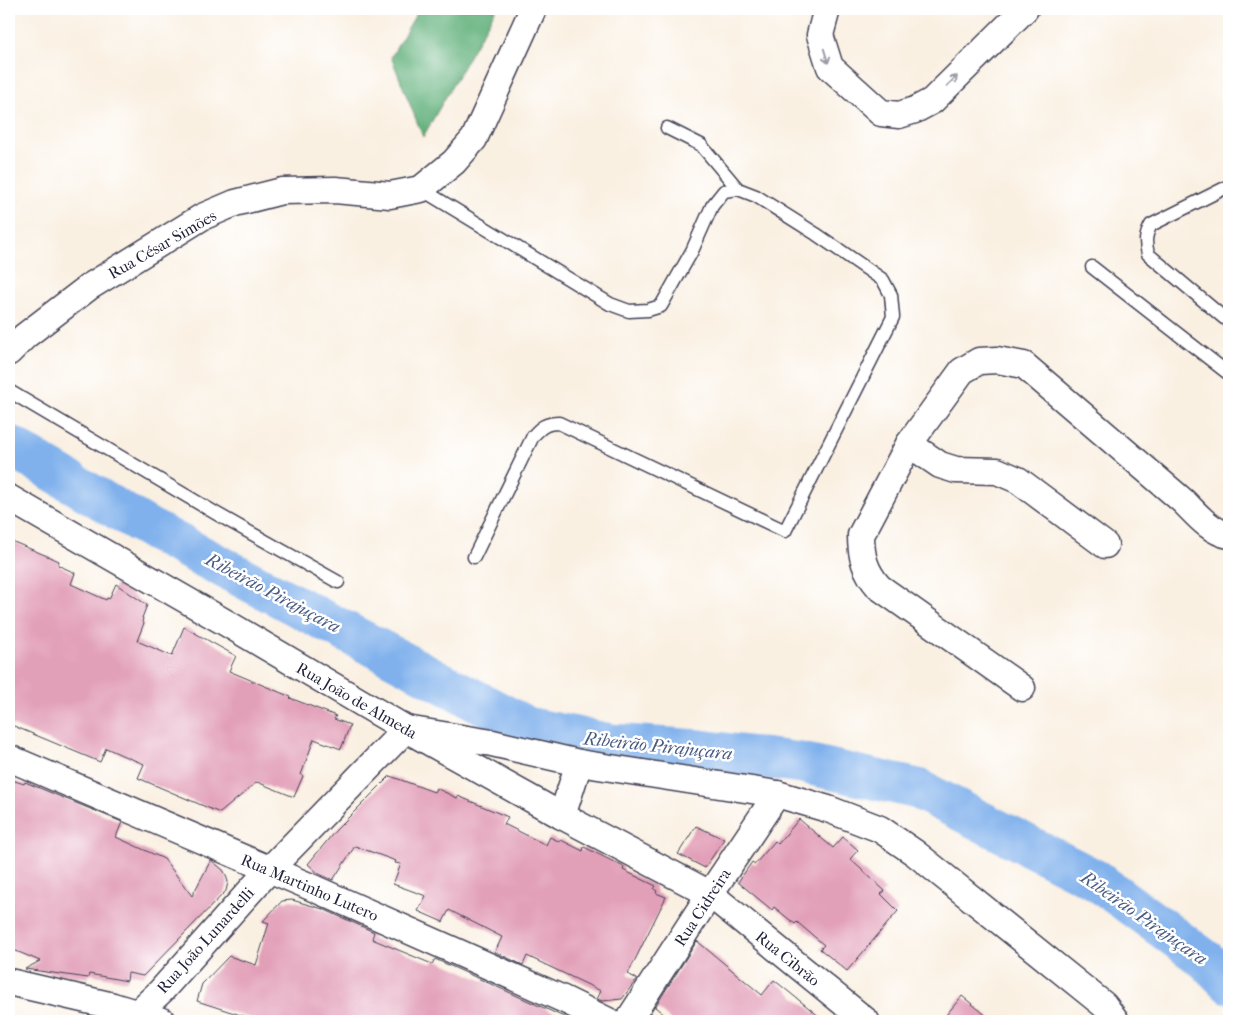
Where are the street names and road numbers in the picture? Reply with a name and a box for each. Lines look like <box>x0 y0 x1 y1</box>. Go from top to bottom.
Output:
street label: Rua César Simões <box>105 206 220 283</box>
street label: Rua João de Almeda <box>293 658 421 743</box>
street label: Rua Martinho Lutero <box>238 850 381 925</box>
street label: Rua Cidreira <box>670 864 735 950</box>
street label: Rua João Lunardelli <box>153 883 258 997</box>
street label: Rua Cibrão <box>752 927 824 990</box>

